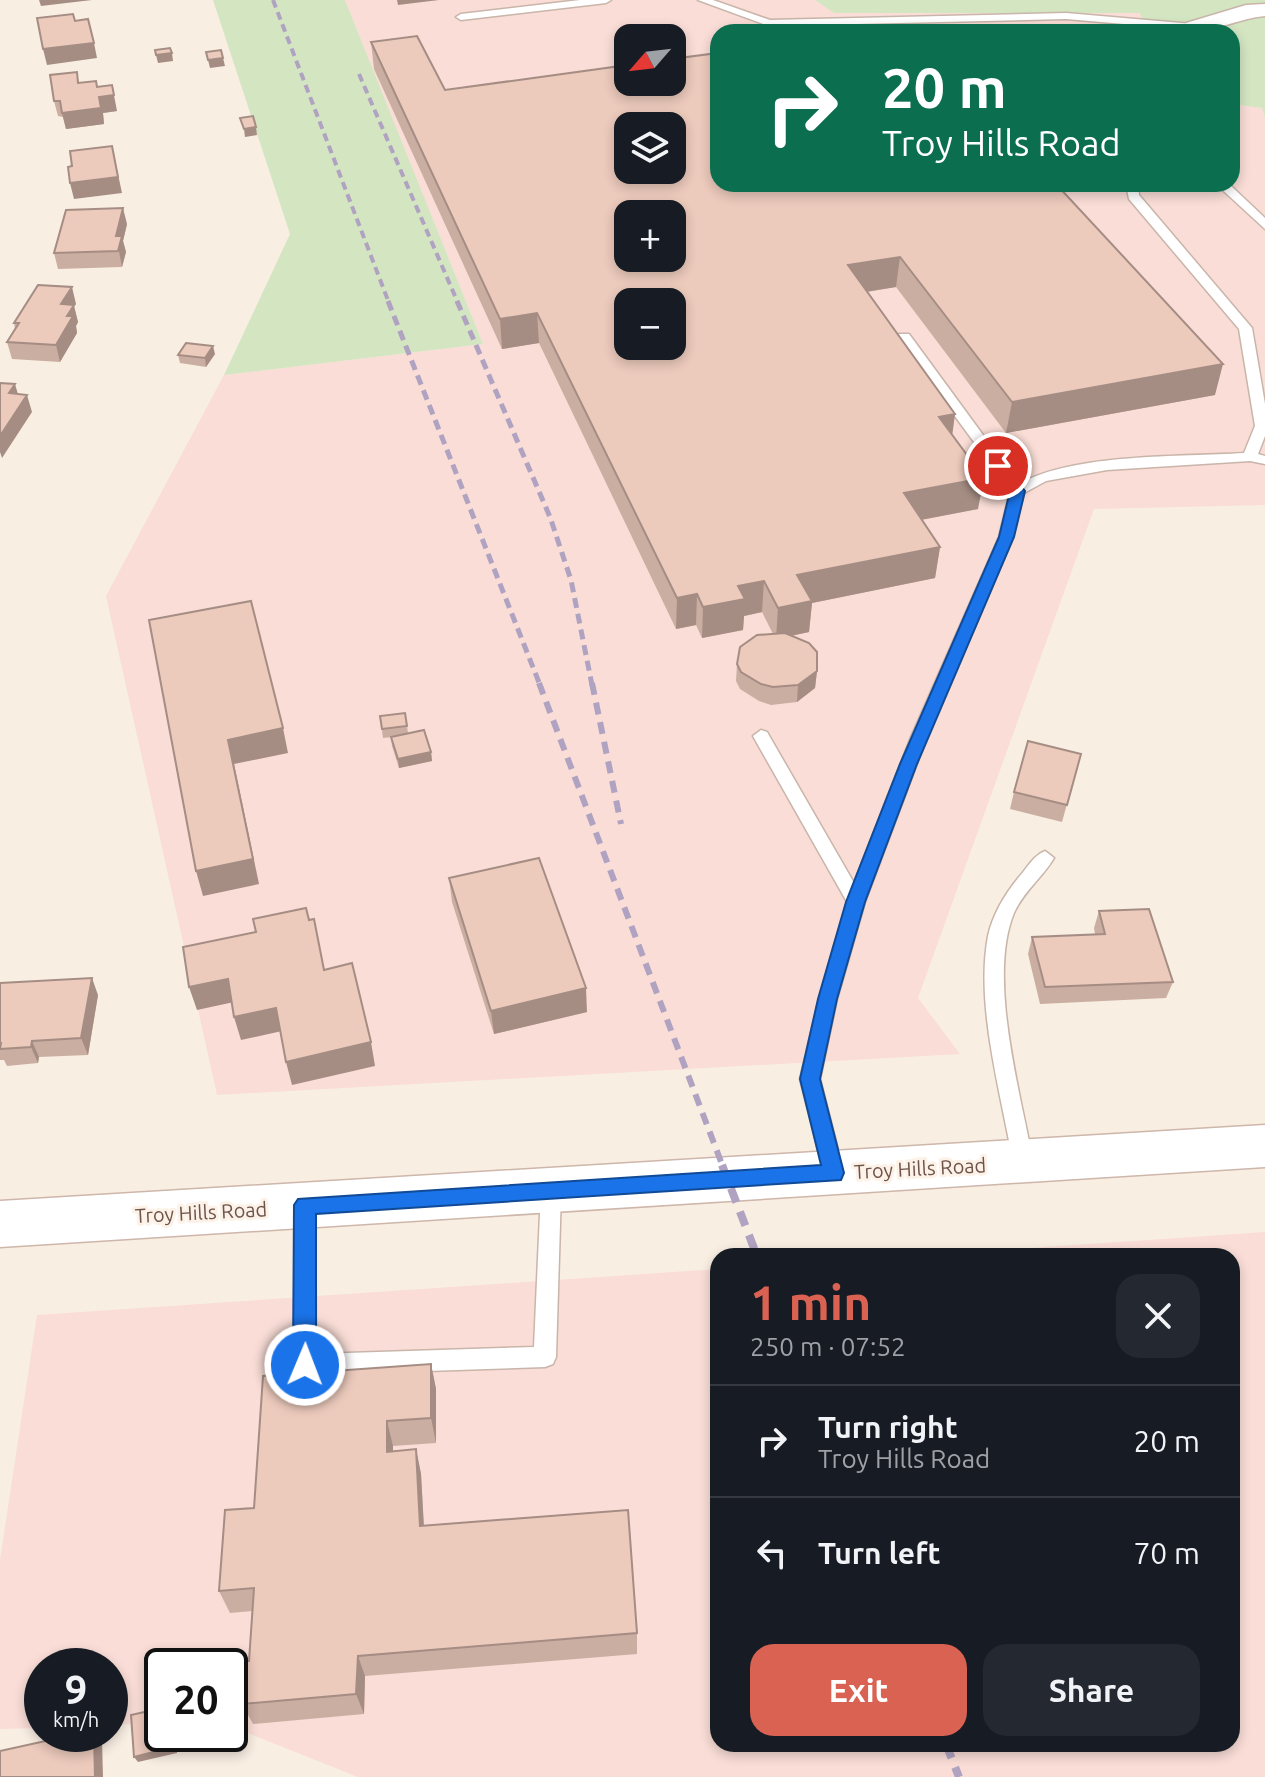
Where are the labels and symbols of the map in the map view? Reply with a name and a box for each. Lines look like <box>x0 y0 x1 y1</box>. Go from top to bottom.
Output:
north arrow <box>614 24 686 96</box>
pin <box>964 432 1032 500</box>
street label: Troy Hills Road <box>853 1153 987 1183</box>
street label: Troy Hills Road <box>134 1197 268 1227</box>
position arrow <box>263 1323 347 1407</box>
speed limit sign: 20 <box>144 1648 248 1752</box>

